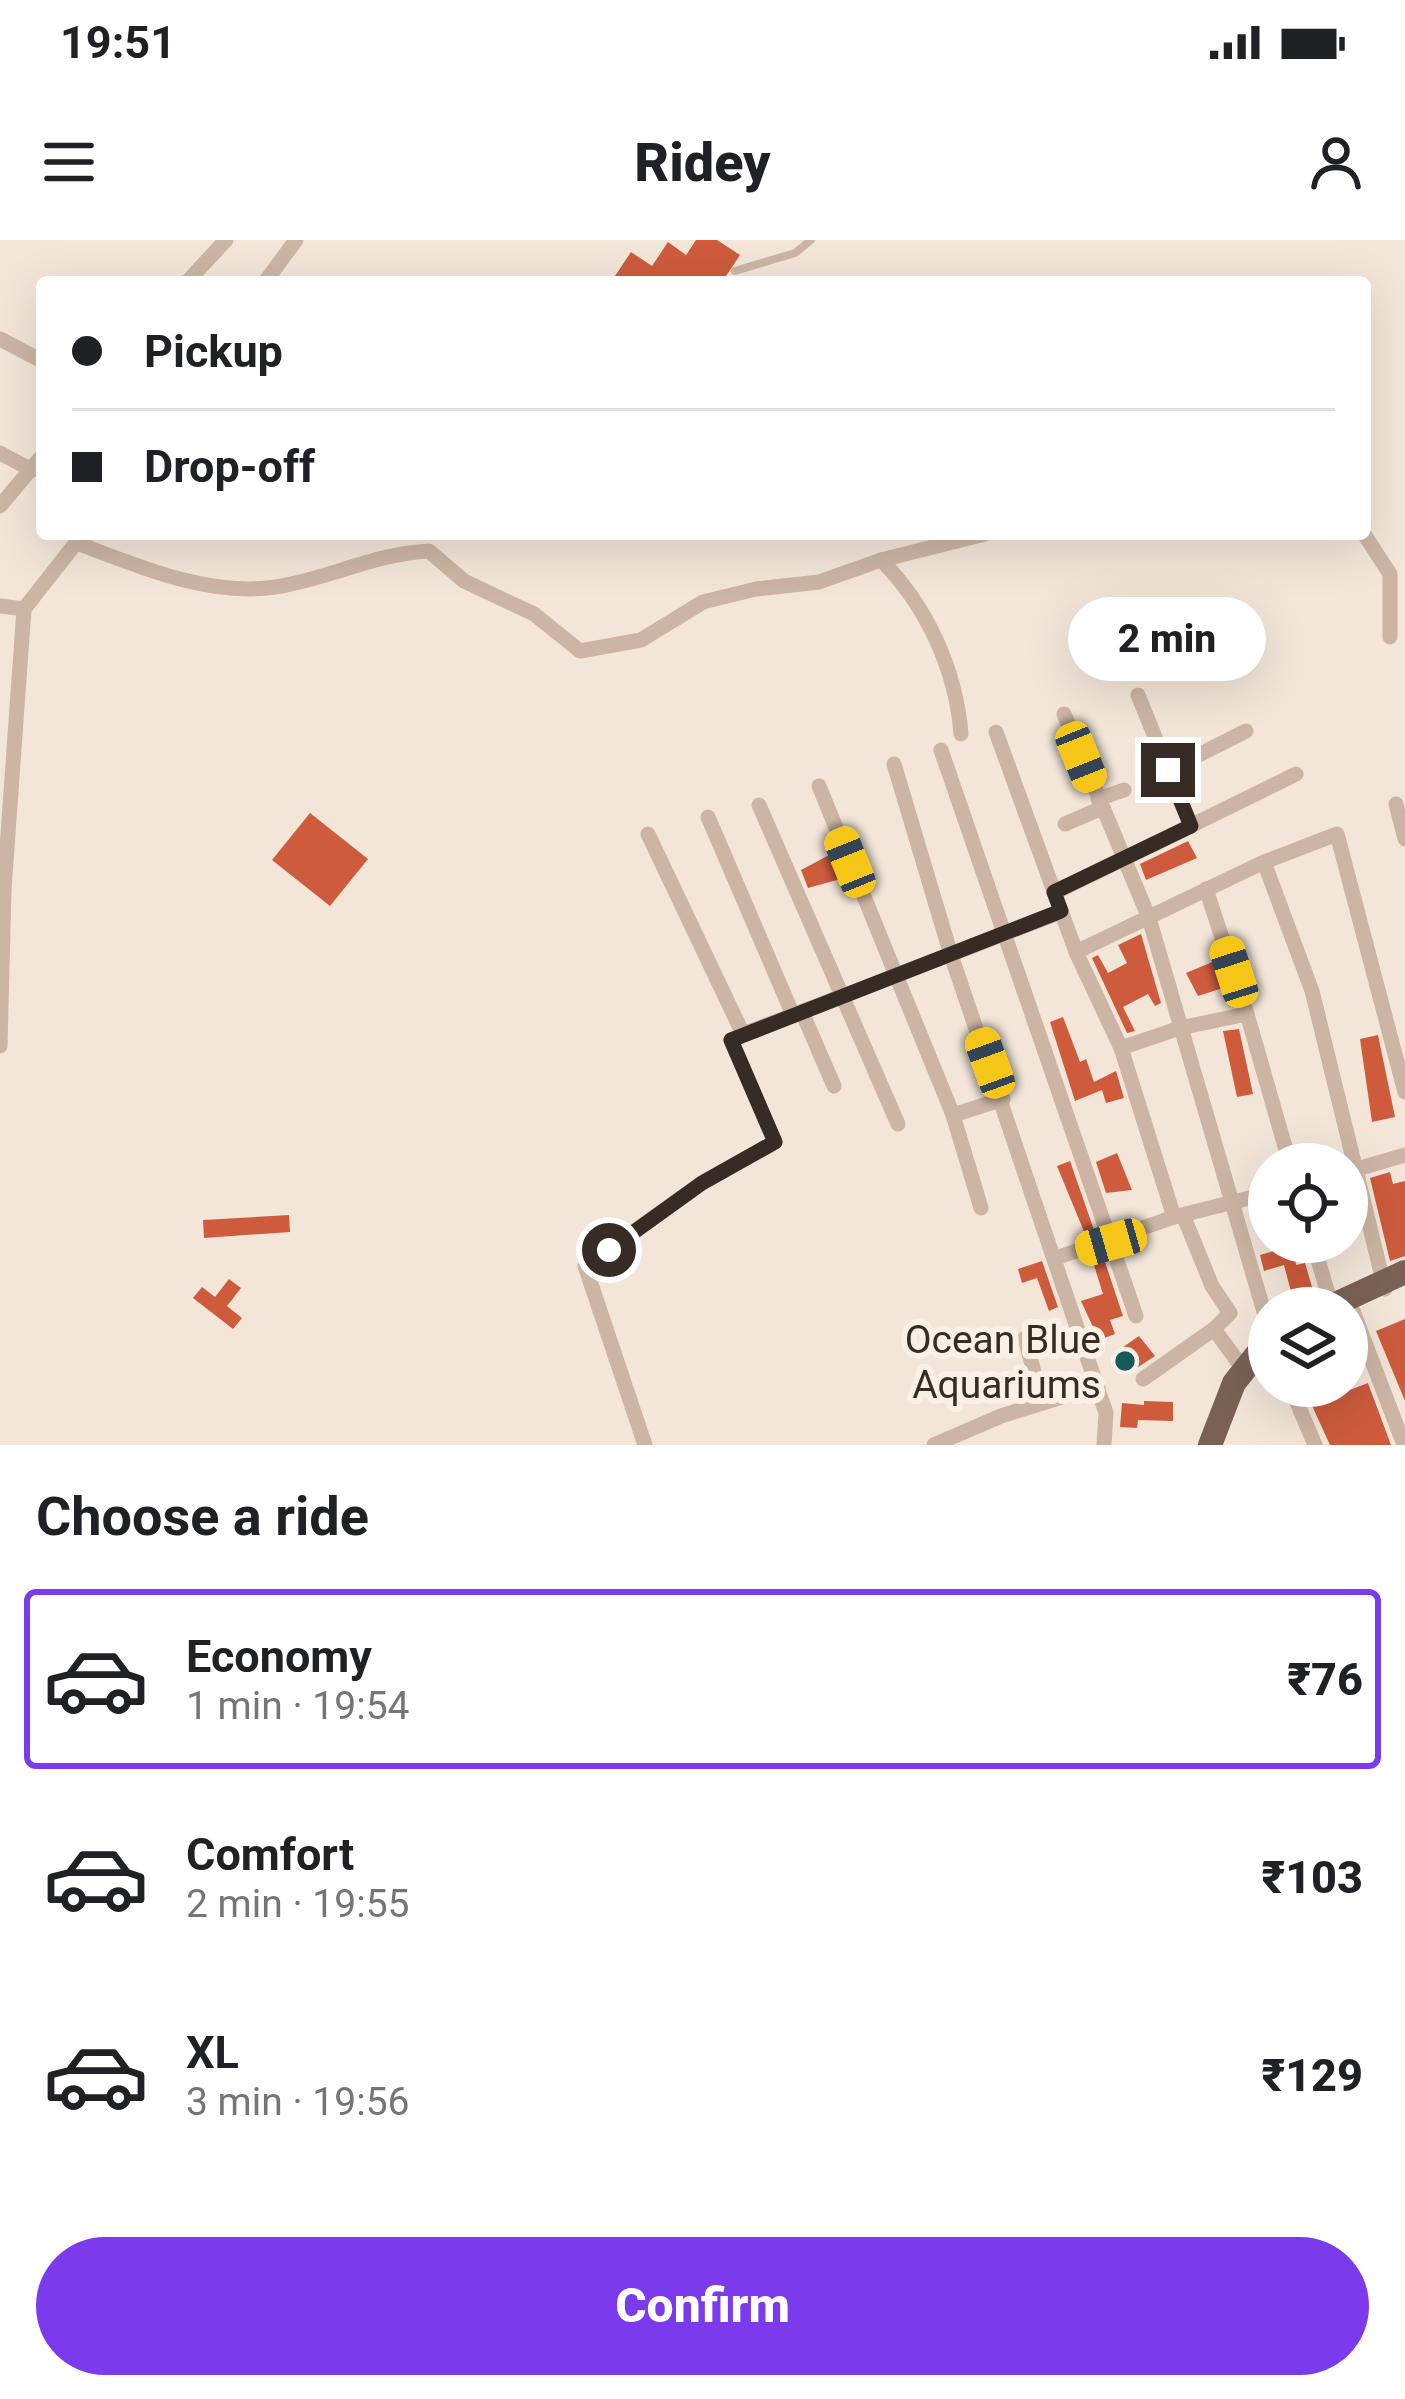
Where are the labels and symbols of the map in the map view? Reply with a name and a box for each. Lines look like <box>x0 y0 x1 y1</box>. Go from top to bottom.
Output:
callout: 2 min <box>1069 596 1267 680</box>
car <box>1051 717 1111 797</box>
route end <box>1141 743 1195 797</box>
car <box>820 822 880 902</box>
car <box>1206 932 1262 1012</box>
car <box>961 1023 1019 1103</box>
car <box>1071 1215 1151 1269</box>
route start <box>582 1223 636 1277</box>
place label: Ocean Blue Aquariums <box>905 1317 1101 1408</box>
marker: Ocean Blue Aquariums <box>1112 1348 1138 1374</box>

